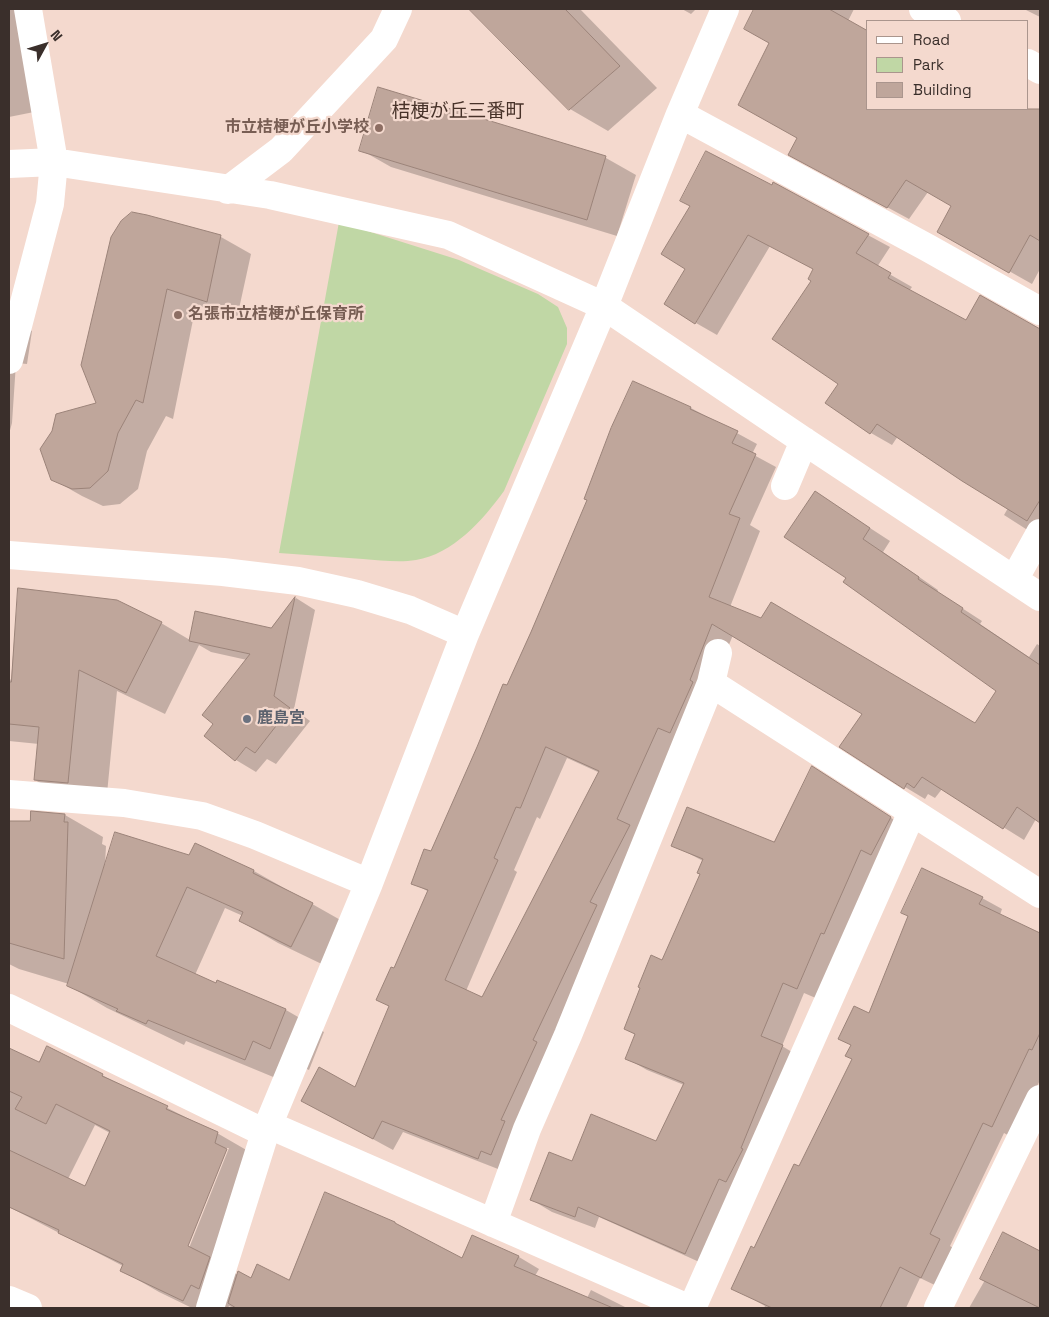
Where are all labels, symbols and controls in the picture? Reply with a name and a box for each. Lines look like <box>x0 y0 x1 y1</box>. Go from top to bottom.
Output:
north arrow <box>20 20 70 70</box>
legend <box>866 20 1029 110</box>
text: N <box>47 26 67 45</box>
text: Road <box>913 30 950 49</box>
text: Park <box>913 55 944 74</box>
text: Building <box>913 80 972 99</box>
district label: 桔梗が丘三番町 <box>392 101 524 123</box>
place label: 市立桔梗が丘小学校 <box>225 118 369 138</box>
marker: 市立桔梗が丘小学校 <box>373 122 385 134</box>
place label: 名張市立桔梗が丘保育所 <box>188 305 364 325</box>
marker: 名張市立桔梗が丘保育所 <box>172 309 184 321</box>
place label: 鹿島宮 <box>257 709 305 729</box>
marker: 鹿島宮 <box>241 713 253 725</box>

